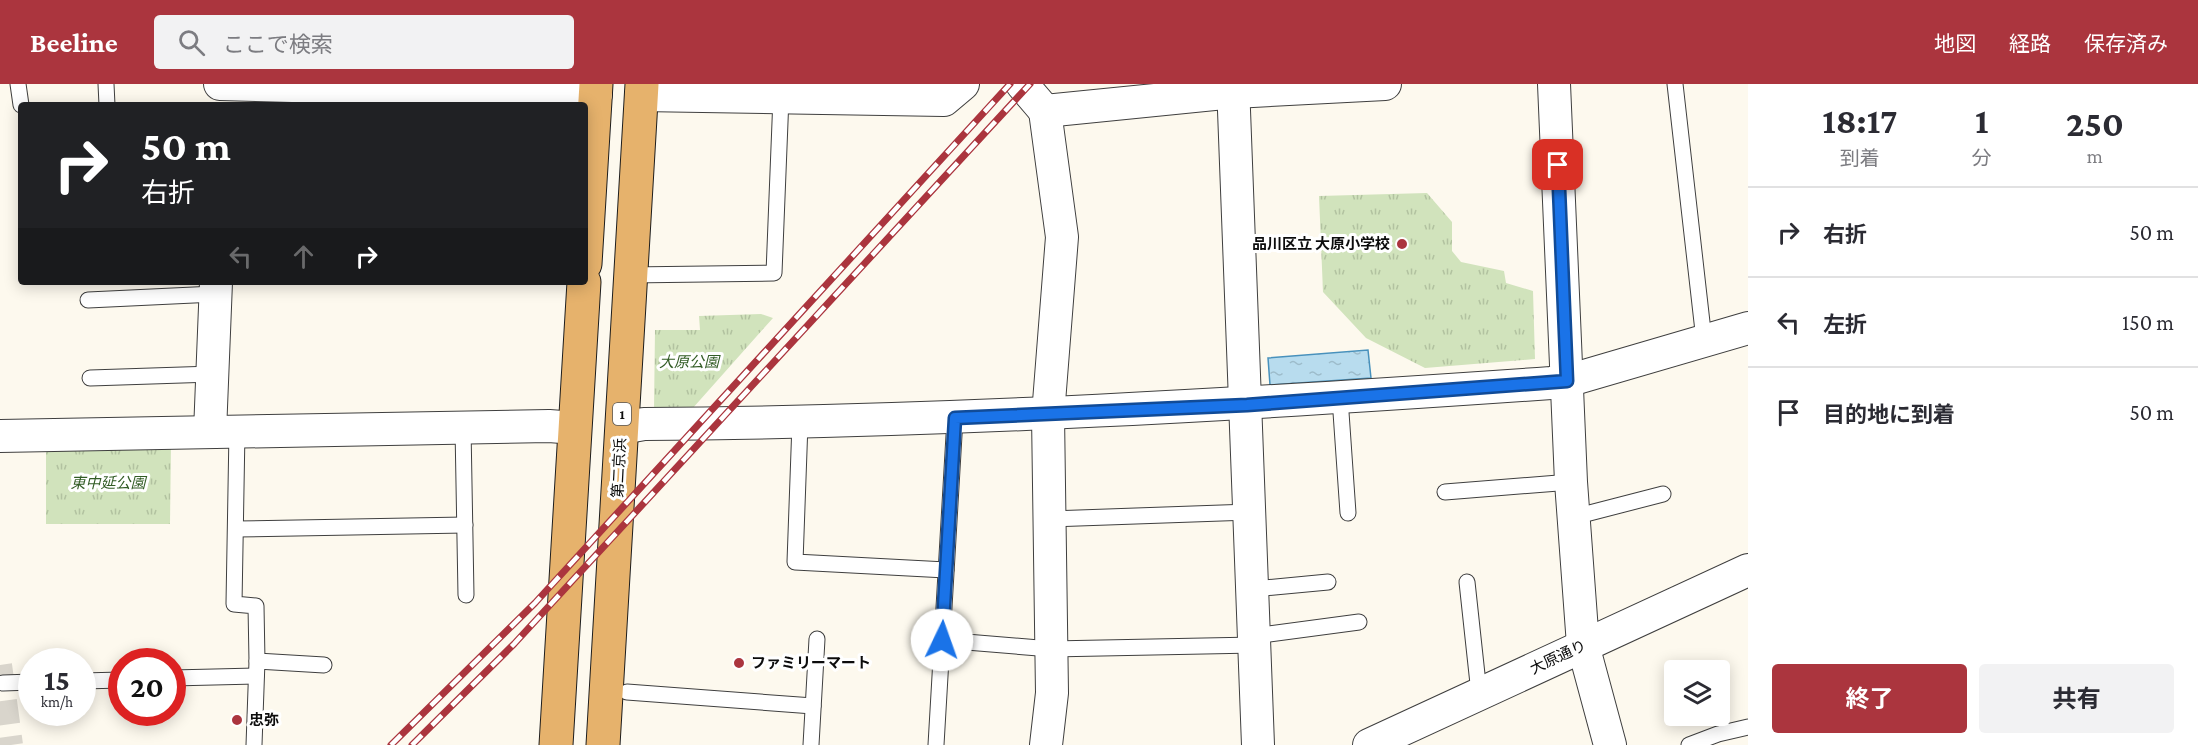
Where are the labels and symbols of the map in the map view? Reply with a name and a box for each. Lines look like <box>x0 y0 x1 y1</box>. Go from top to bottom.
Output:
pin <box>1532 139 1583 190</box>
place label: 品川区立 大原小学校 <box>1252 236 1390 252</box>
marker: 品川区立 大原小学校 <box>1395 237 1409 251</box>
park label: 大原公園 <box>659 354 721 370</box>
road number: 1 <box>613 403 631 425</box>
street label: 第二京浜 <box>609 438 629 498</box>
park label: 東中延公園 <box>70 475 147 491</box>
position arrow <box>910 608 974 672</box>
street label: 大原通り <box>1527 637 1589 677</box>
speed limit sign: 20 <box>108 648 186 726</box>
place label: ファミリーマート <box>751 655 871 671</box>
marker: ファミリーマート <box>732 656 746 670</box>
place label: 忠弥 <box>249 712 279 728</box>
marker: 忠弥 <box>230 713 244 727</box>

